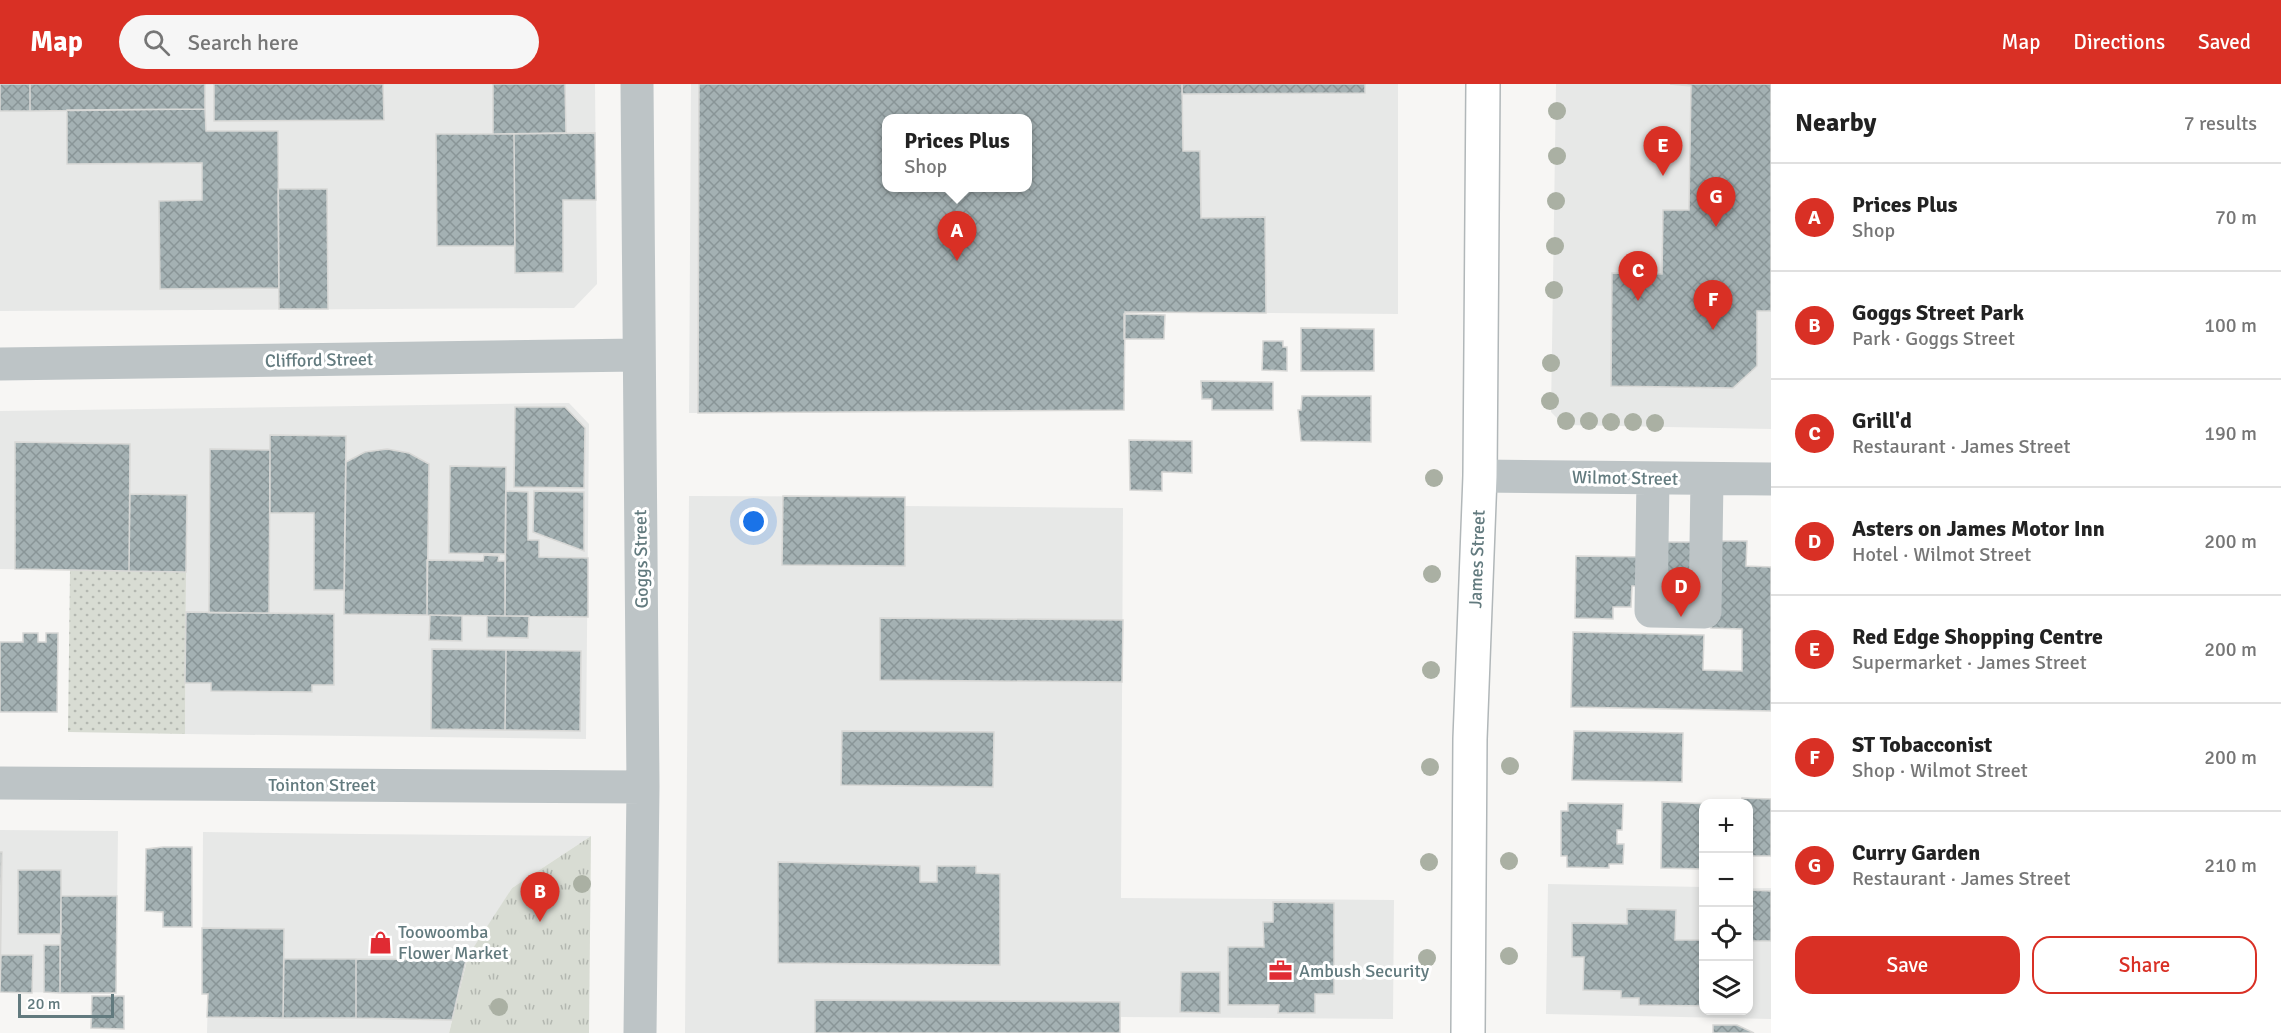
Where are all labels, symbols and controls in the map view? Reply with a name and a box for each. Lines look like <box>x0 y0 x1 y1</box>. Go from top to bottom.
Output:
search box <box>119 15 539 69</box>
text: Map <box>30 25 83 59</box>
icon: search <box>140 26 173 59</box>
text: Search here <box>188 29 299 56</box>
text: Map <box>2002 29 2040 55</box>
text: Directions <box>2073 29 2165 55</box>
text: Saved <box>2198 29 2251 55</box>
text: Nearby <box>1795 107 1876 139</box>
text: 7 results <box>2184 111 2257 136</box>
popup <box>882 114 1032 192</box>
pin: E <box>1644 126 1682 176</box>
text: Prices Plus <box>904 127 1010 154</box>
text: Shop <box>904 154 947 179</box>
pin: G <box>1696 178 1736 227</box>
text: Prices Plus <box>1852 191 1958 218</box>
text: A <box>1808 205 1821 230</box>
text: 70 m <box>2215 205 2257 230</box>
pin: A <box>938 212 976 261</box>
text: Shop <box>1852 218 1895 243</box>
pin: C <box>1618 252 1658 301</box>
pin: F <box>1694 280 1732 330</box>
text: Goggs Street Park <box>1852 299 2024 326</box>
text: B <box>1808 313 1821 338</box>
text: 100 m <box>2204 313 2257 338</box>
text: Park · Goggs Street <box>1852 326 2015 351</box>
street label: Clifford Street <box>265 348 373 372</box>
text: Grill'd <box>1852 407 1912 434</box>
text: C <box>1808 421 1821 446</box>
text: 190 m <box>2204 421 2257 446</box>
text: Restaurant · James Street <box>1852 434 2071 459</box>
street label: Wilmot Street <box>1572 466 1678 490</box>
your location <box>739 507 768 536</box>
street label: Goggs Street <box>629 509 653 609</box>
street label: James Street <box>1464 509 1490 609</box>
text: Asters on James Motor Inn <box>1852 515 2105 542</box>
text: D <box>1808 529 1821 554</box>
text: 200 m <box>2204 529 2257 554</box>
text: Hotel · Wilmot Street <box>1852 542 2031 567</box>
pin: D <box>1662 568 1700 617</box>
text: Red Edge Shopping Centre <box>1852 623 2103 650</box>
text: E <box>1809 637 1820 662</box>
text: 200 m <box>2204 637 2257 662</box>
text: Supermarket · James Street <box>1852 650 2087 675</box>
text: ST Tobacconist <box>1852 731 1992 758</box>
text: F <box>1809 745 1820 770</box>
text: 200 m <box>2204 745 2257 770</box>
text: Shop · Wilmot Street <box>1852 758 2028 783</box>
street label: Tointon Street <box>268 774 376 796</box>
map controls <box>1699 799 1753 1015</box>
button: + <box>1699 799 1753 853</box>
text: Curry Garden <box>1852 839 1980 866</box>
button: − <box>1699 853 1753 907</box>
text: G <box>1808 853 1821 878</box>
text: 210 m <box>2204 853 2257 878</box>
text: Restaurant · James Street <box>1852 866 2071 891</box>
pin: B <box>520 872 560 922</box>
button: locate <box>1699 907 1753 961</box>
place label: Toowoomba Flower Market <box>398 921 508 964</box>
shop icon: Toowoomba Flower Market <box>367 929 393 955</box>
button: Save <box>1795 936 2020 994</box>
button: Share <box>2032 936 2257 994</box>
office icon: Ambush Security <box>1268 958 1294 984</box>
place label: Ambush Security <box>1299 960 1430 982</box>
button: layers <box>1699 961 1753 1015</box>
scale bar <box>18 991 114 1018</box>
text: 20 m <box>27 994 61 1014</box>

